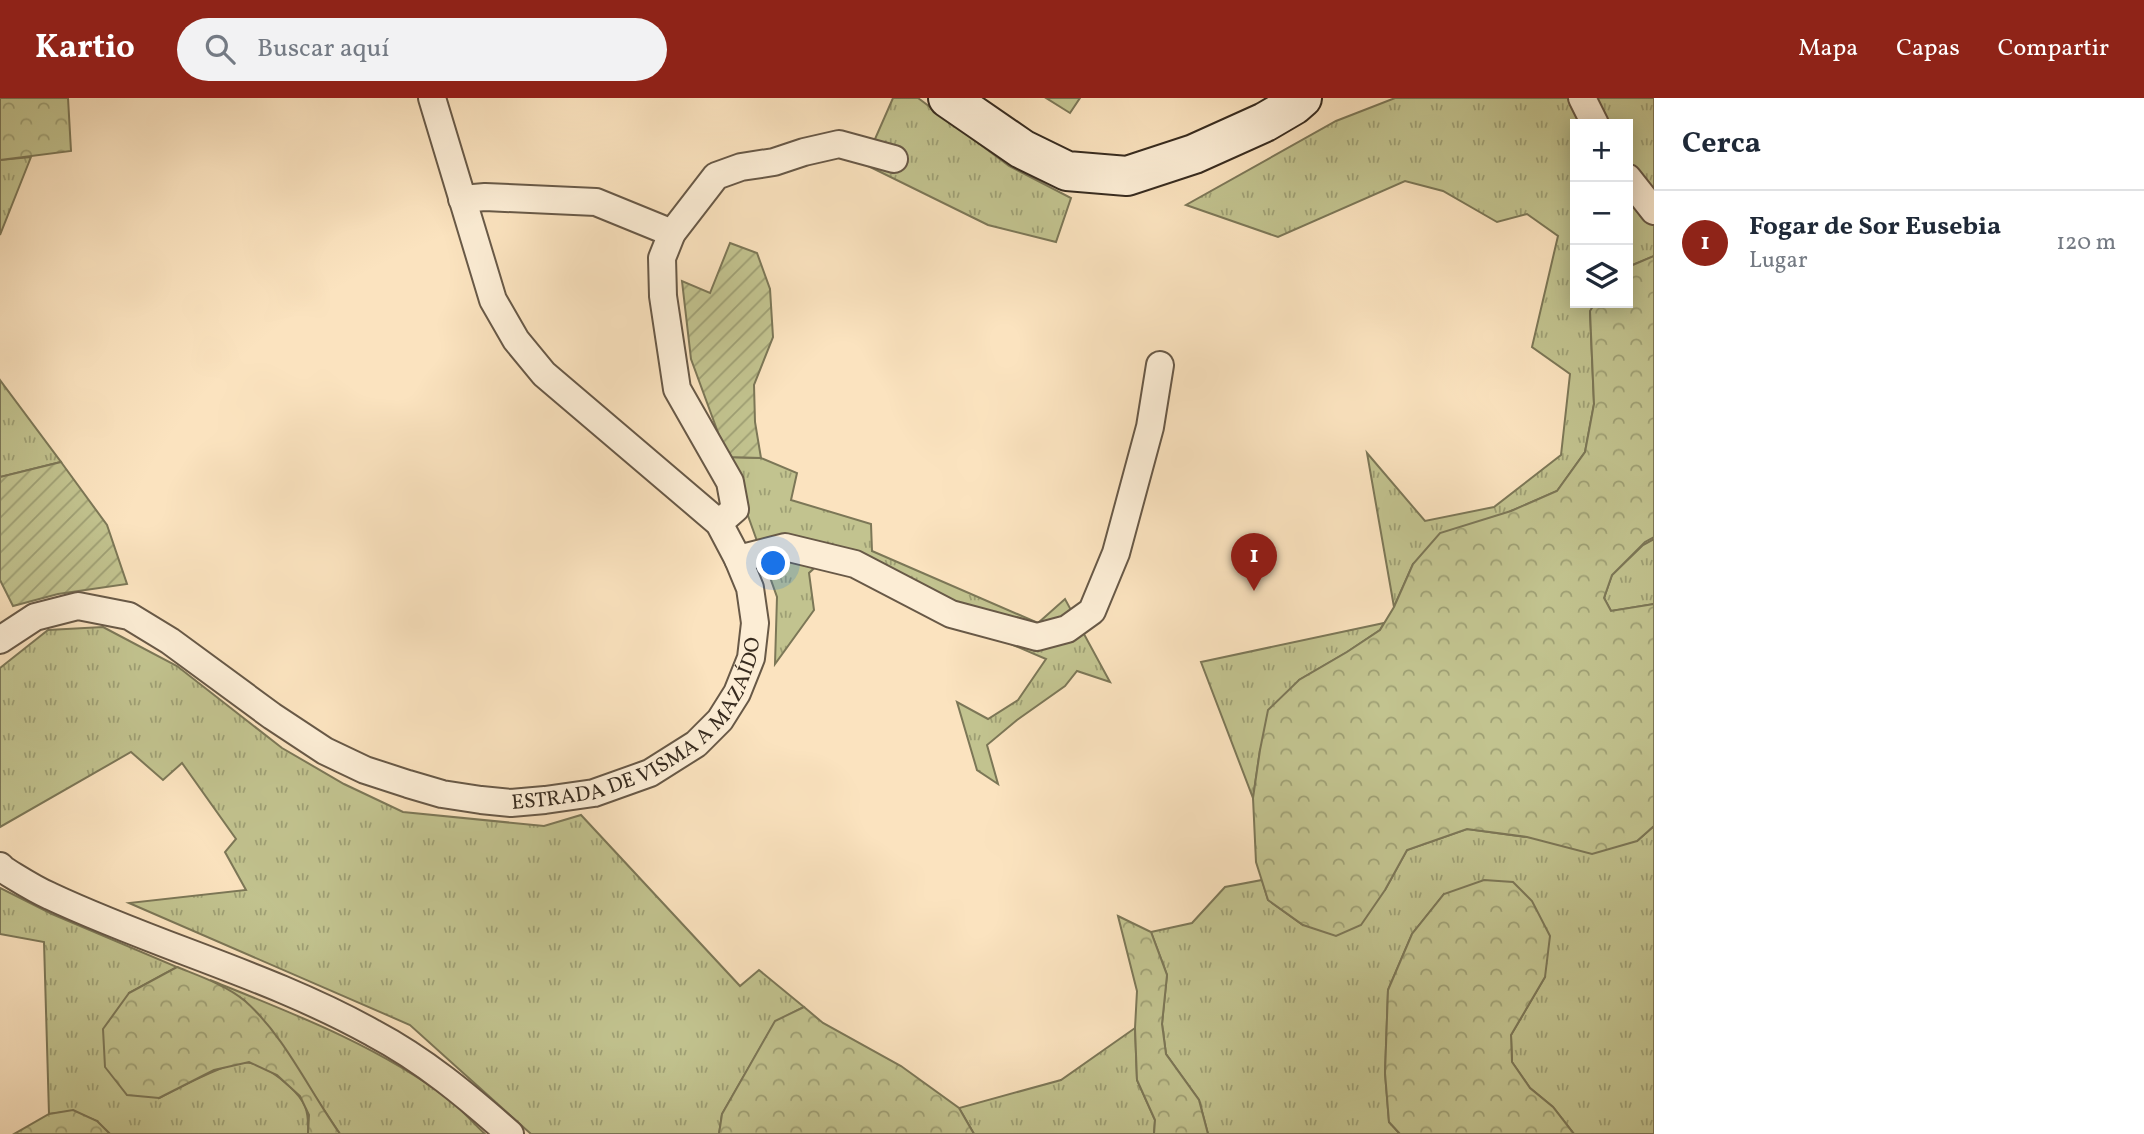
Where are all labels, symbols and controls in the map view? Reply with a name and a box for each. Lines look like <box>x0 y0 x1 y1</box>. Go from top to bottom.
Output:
search box <box>177 18 667 81</box>
text: Kartio <box>35 26 135 72</box>
icon: search <box>201 30 239 68</box>
text: Buscar aquí <box>257 31 389 67</box>
text: Mapa <box>1798 32 1858 66</box>
text: Capas <box>1896 32 1960 66</box>
text: Compartir <box>1998 32 2109 66</box>
map controls <box>1570 119 1633 308</box>
button: + <box>1570 119 1633 182</box>
text: Cerca <box>1682 123 1761 165</box>
button: − <box>1570 182 1633 245</box>
text: Fogar de Sor Eusebia <box>1749 209 2001 245</box>
text: 1 <box>1700 227 1710 259</box>
text: 120 m <box>2056 227 2116 259</box>
button: layers <box>1570 245 1633 308</box>
text: Lugar <box>1749 245 1808 277</box>
pin: 1 <box>1231 533 1277 591</box>
your location <box>756 546 790 580</box>
street label: ESTRADA DE VISMA A MAZAÍDO <box>510 636 768 817</box>

